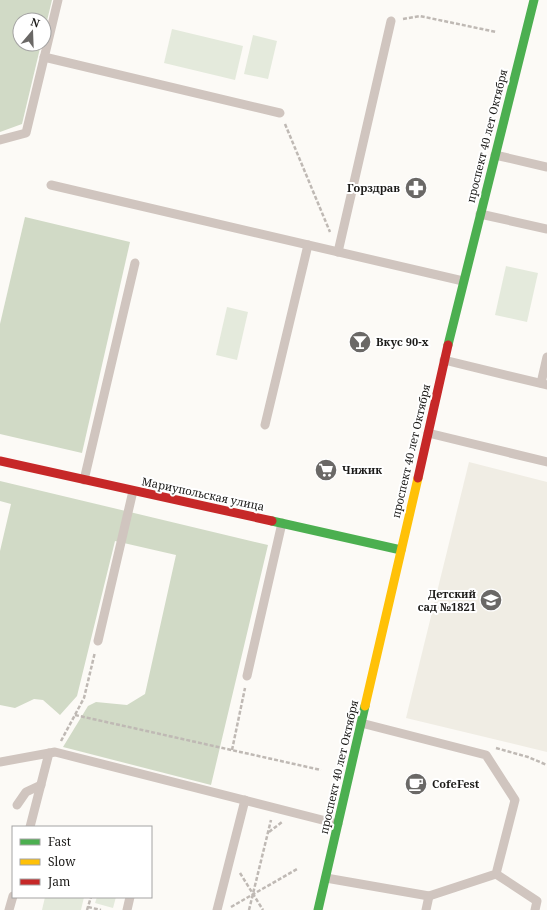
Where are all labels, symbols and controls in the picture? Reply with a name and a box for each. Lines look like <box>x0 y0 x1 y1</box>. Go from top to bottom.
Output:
north arrow <box>12 12 52 52</box>
text: N <box>29 14 42 31</box>
street label: проспект 40 лет Октября <box>463 67 510 204</box>
pharmacy icon: Горздрав <box>403 175 429 201</box>
place label: Горздрав <box>347 180 400 195</box>
bar icon: Вкус 90-х <box>347 329 373 355</box>
place label: Вкус 90-х <box>376 334 430 349</box>
street label: проспект 40 лет Октября <box>388 382 433 519</box>
supermarket icon: Чижик <box>313 457 339 483</box>
place label: Чижик <box>342 462 382 477</box>
street label: Мариупольская улица <box>140 473 266 514</box>
place label: Детский сад №1821 <box>418 586 477 614</box>
school or university icon: Детский сад №1821 <box>478 587 504 613</box>
street label: проспект 40 лет Октября <box>316 698 361 835</box>
cafe icon: CofeFest <box>403 771 429 797</box>
place label: CofeFest <box>432 776 480 791</box>
legend <box>12 826 152 898</box>
text: Fast <box>48 833 71 850</box>
text: Slow <box>48 853 76 870</box>
text: Jam <box>47 873 70 890</box>

